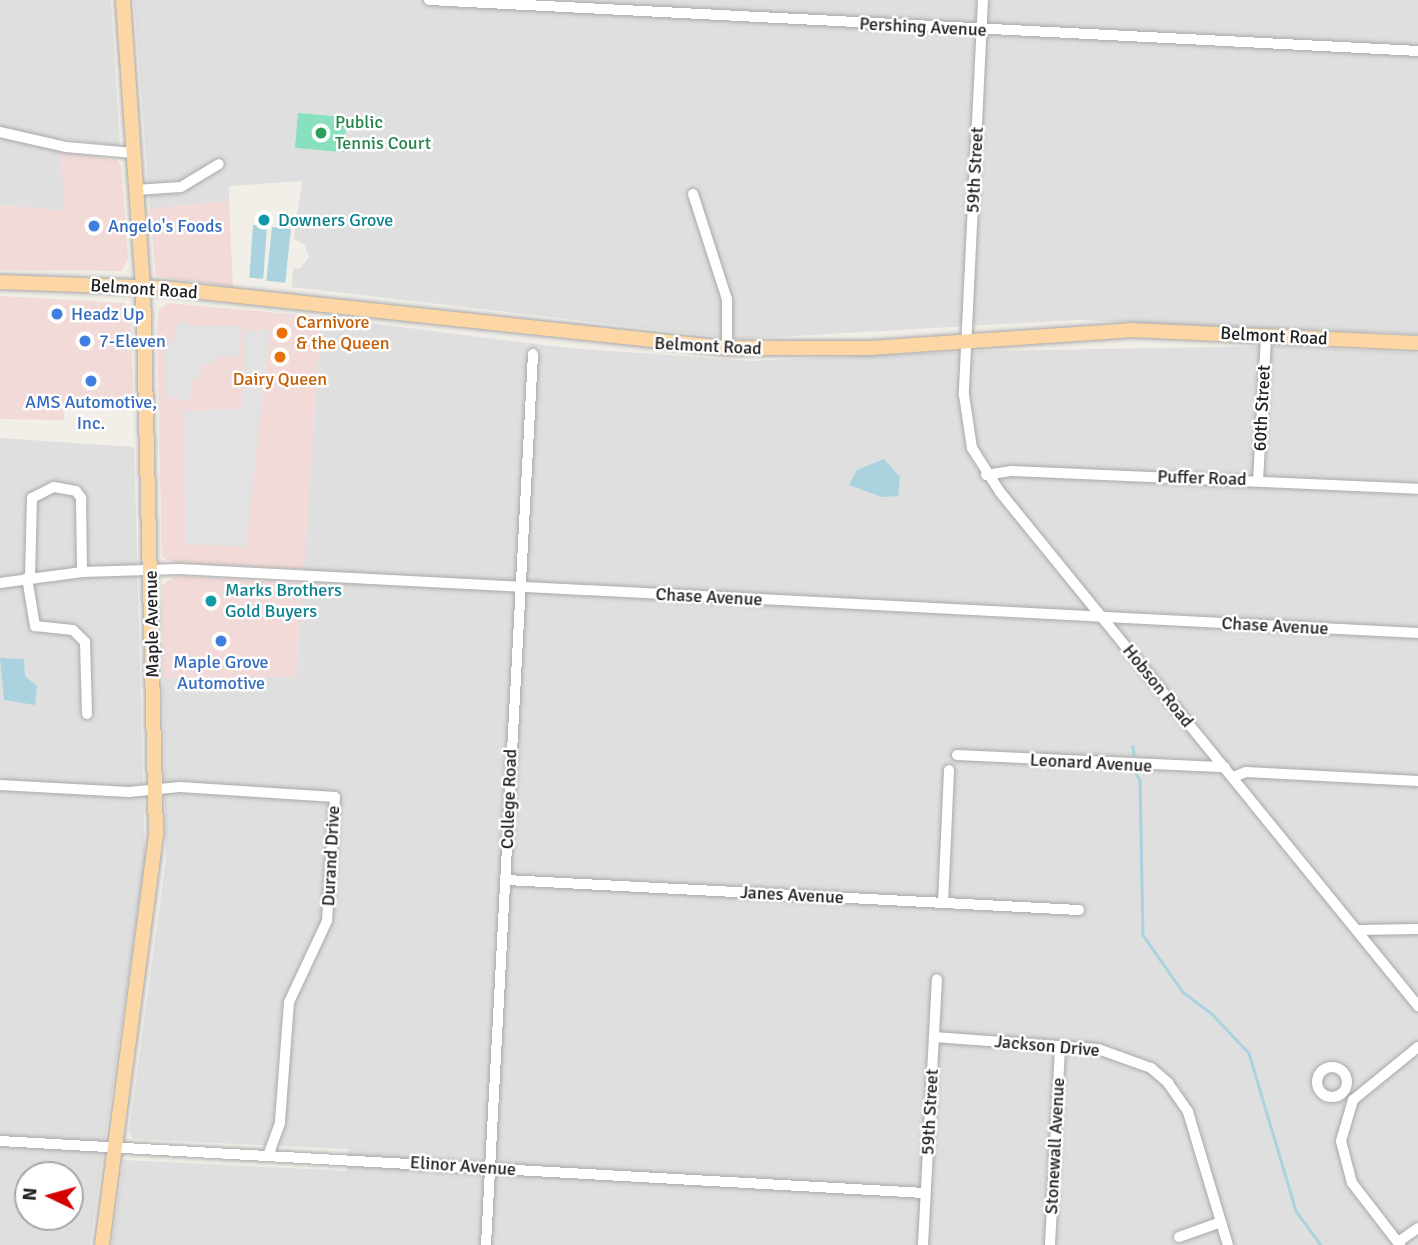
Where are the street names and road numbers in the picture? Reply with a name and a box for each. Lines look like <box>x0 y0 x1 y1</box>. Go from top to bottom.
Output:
street label: Pershing Avenue <box>859 13 987 41</box>
street label: 59th Street <box>962 126 988 214</box>
street label: Belmont Road <box>90 274 198 304</box>
street label: Belmont Road <box>1220 322 1328 350</box>
street label: Belmont Road <box>654 332 762 360</box>
street label: 60th Street <box>1249 364 1275 452</box>
street label: Puffer Road <box>1157 466 1247 490</box>
street label: Maple Avenue <box>140 570 164 678</box>
street label: Chase Avenue <box>655 583 763 611</box>
street label: Chase Avenue <box>1221 612 1329 640</box>
street label: Hobson Road <box>1118 640 1198 732</box>
street label: College Road <box>496 749 522 849</box>
street label: Leonard Avenue <box>1029 749 1153 777</box>
street label: Durand Drive <box>318 805 344 907</box>
street label: Janes Avenue <box>740 882 844 908</box>
street label: Jackson Drive <box>994 1031 1100 1061</box>
street label: 59th Street <box>917 1068 943 1156</box>
street label: Stonewall Avenue <box>1041 1077 1069 1215</box>
street label: Elinor Avenue <box>409 1152 517 1180</box>

